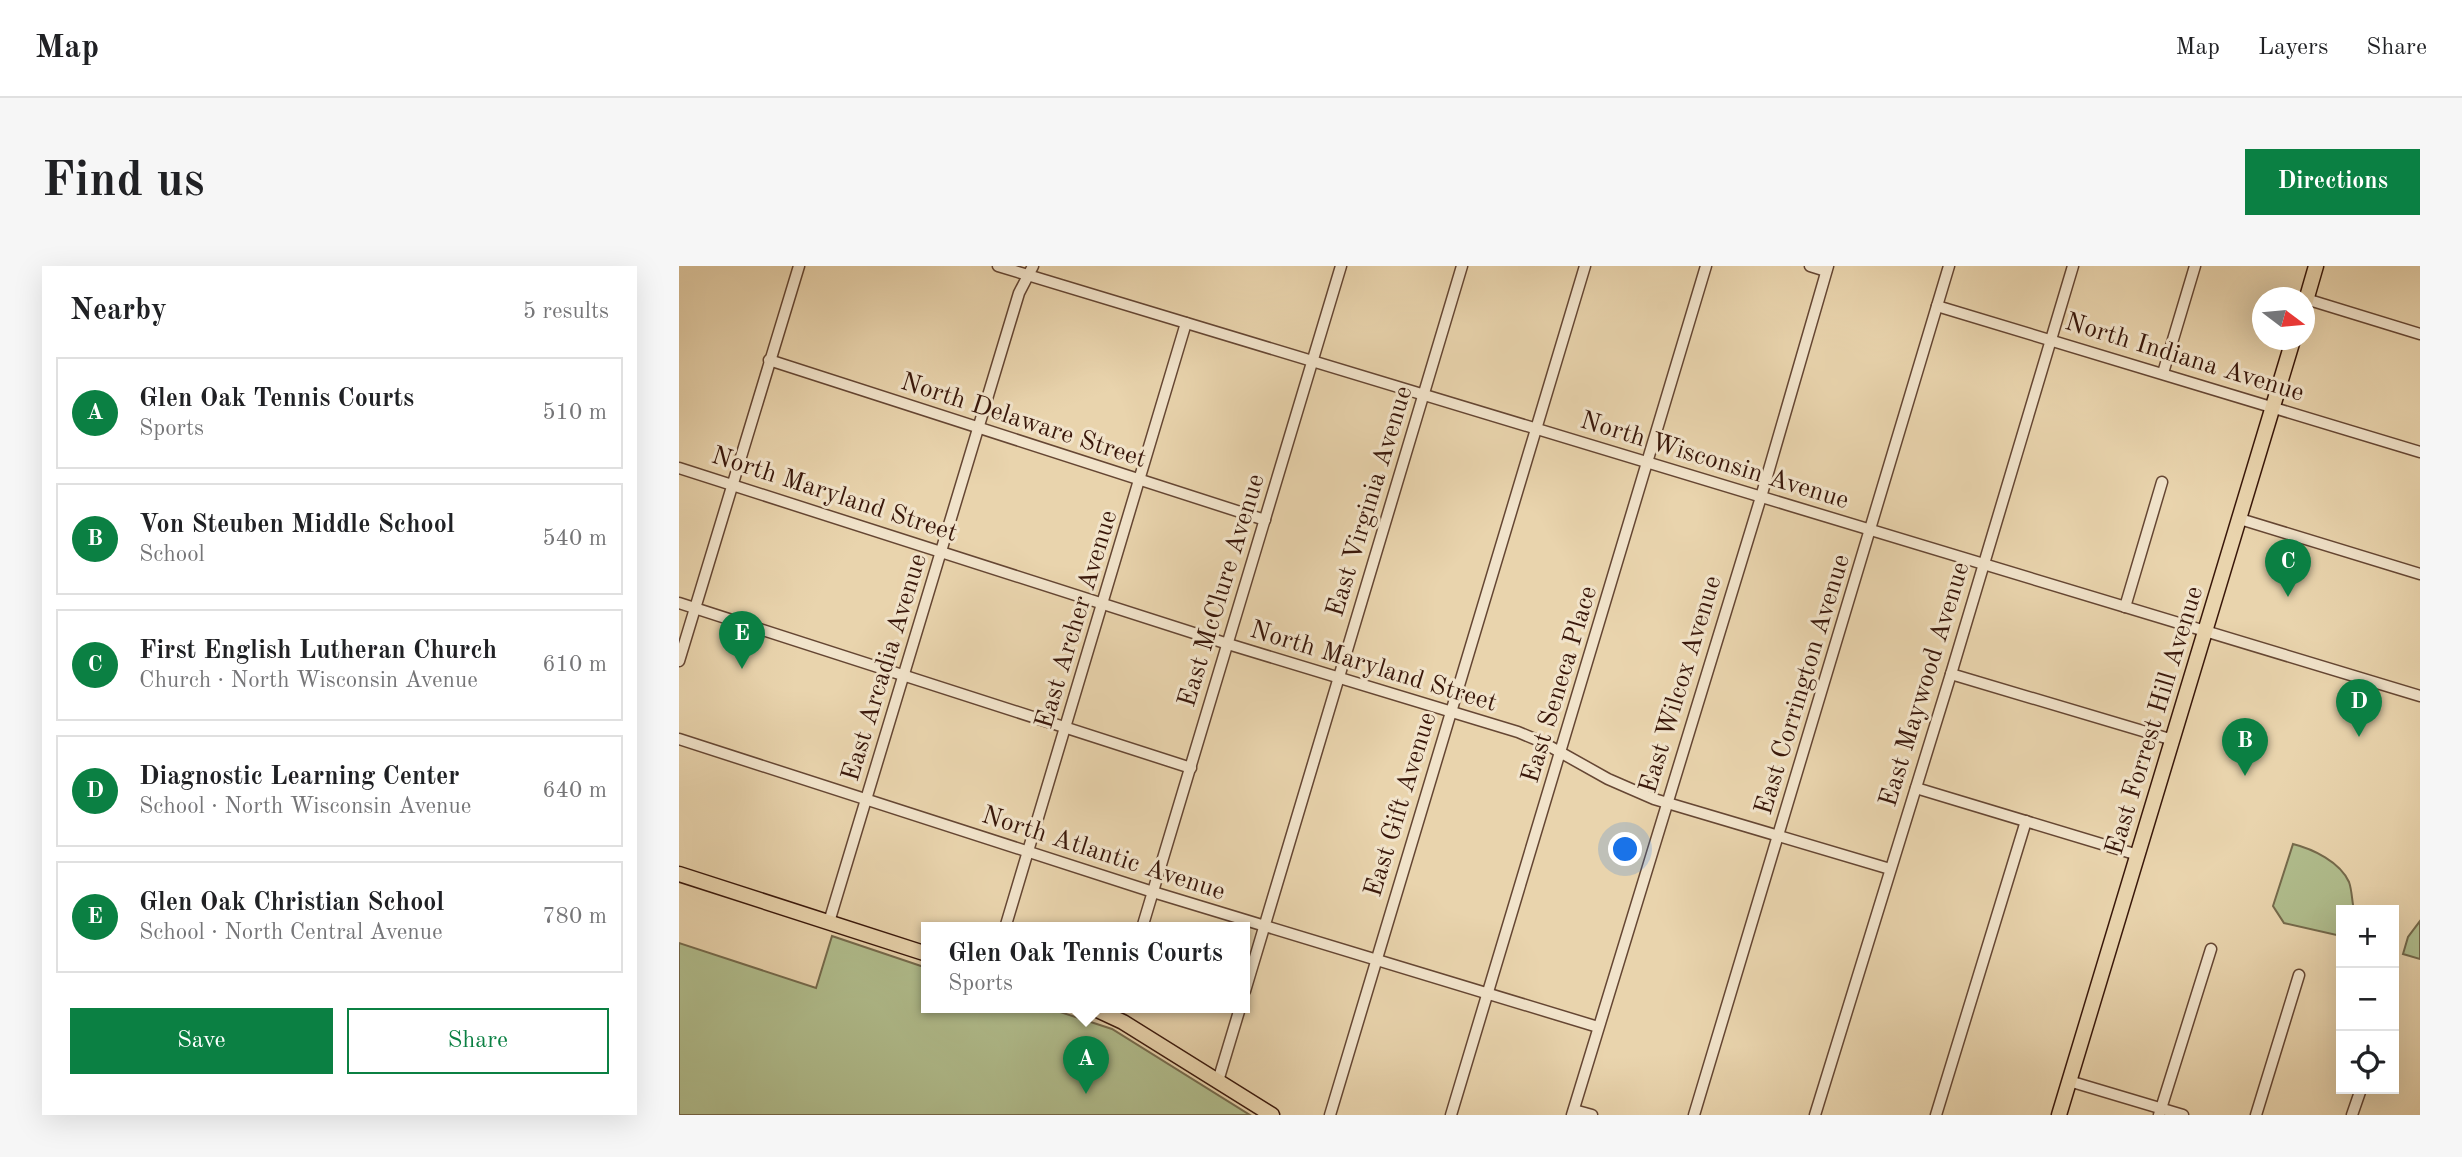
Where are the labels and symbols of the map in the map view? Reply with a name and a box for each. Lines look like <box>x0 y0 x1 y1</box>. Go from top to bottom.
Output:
north arrow <box>2252 287 2315 350</box>
street label: North Indiana Avenue <box>2062 309 2307 407</box>
street label: North Delaware Street <box>897 369 1149 473</box>
street label: East Virginia Avenue <box>1322 383 1417 620</box>
street label: North Wisconsin Avenue <box>1577 408 1852 514</box>
street label: North Maryland Street <box>708 443 961 547</box>
street label: East McClure Avenue <box>1174 471 1270 710</box>
street label: East Archer Avenue <box>1031 507 1123 732</box>
pin: C <box>2265 539 2311 597</box>
street label: East Arcadia Avenue <box>838 551 932 784</box>
street label: East Corrington Avenue <box>1751 551 1855 818</box>
street label: East Maywood Avenue <box>1875 559 1975 810</box>
street label: East Wilcox Avenue <box>1635 573 1726 797</box>
street label: East Seneca Place <box>1518 583 1602 786</box>
street label: East Forrest Hill Avenue <box>2102 583 2208 858</box>
pin: E <box>719 611 765 669</box>
street label: North Maryland Street <box>1247 617 1500 717</box>
pin: D <box>2336 679 2382 737</box>
street label: East Gift Avenue <box>1360 709 1441 900</box>
pin: B <box>2222 718 2268 776</box>
street label: North Atlantic Avenue <box>978 802 1228 906</box>
your location <box>1608 832 1642 866</box>
pin: A <box>1063 1036 1109 1094</box>

